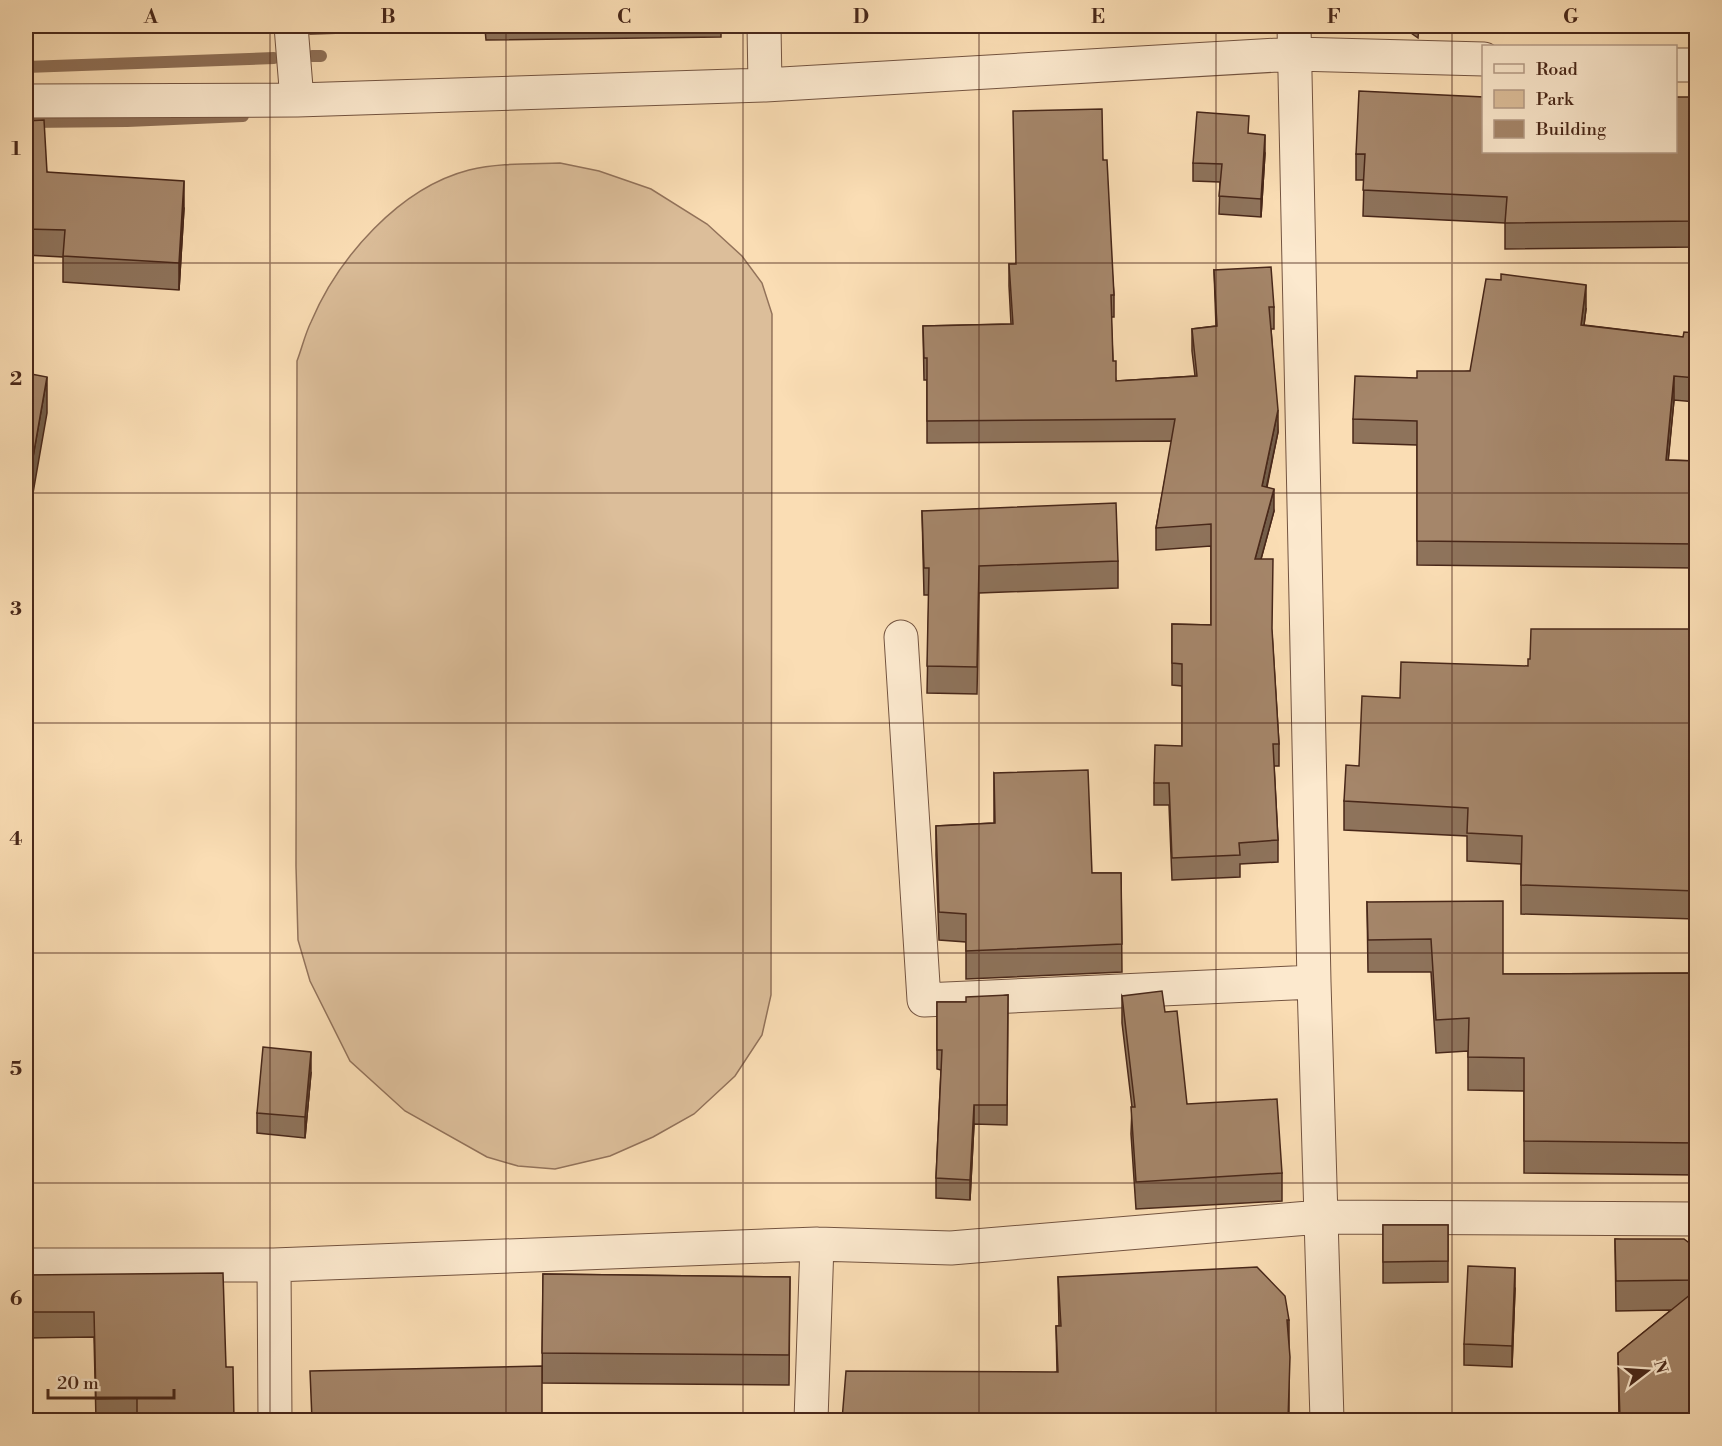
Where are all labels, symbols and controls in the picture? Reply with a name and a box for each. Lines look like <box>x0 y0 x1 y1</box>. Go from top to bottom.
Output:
text: A <box>143 5 159 30</box>
text: B <box>380 5 396 30</box>
text: C <box>617 5 631 30</box>
text: D <box>853 5 869 30</box>
text: E <box>1091 5 1105 30</box>
text: F <box>1327 5 1341 30</box>
text: G <box>1563 5 1579 30</box>
legend <box>1482 45 1677 153</box>
text: Road <box>1536 58 1579 81</box>
text: Park <box>1536 88 1575 111</box>
text: Building <box>1535 118 1607 141</box>
text: 1 <box>11 137 21 162</box>
text: 2 <box>10 367 22 392</box>
text: 3 <box>10 597 22 622</box>
text: 4 <box>9 827 23 852</box>
text: 5 <box>10 1057 22 1082</box>
text: 6 <box>10 1287 23 1312</box>
north arrow <box>1617 1341 1677 1401</box>
text: N <box>1649 1358 1672 1376</box>
scale bar <box>48 1362 174 1400</box>
text: 20 m <box>57 1372 99 1395</box>

